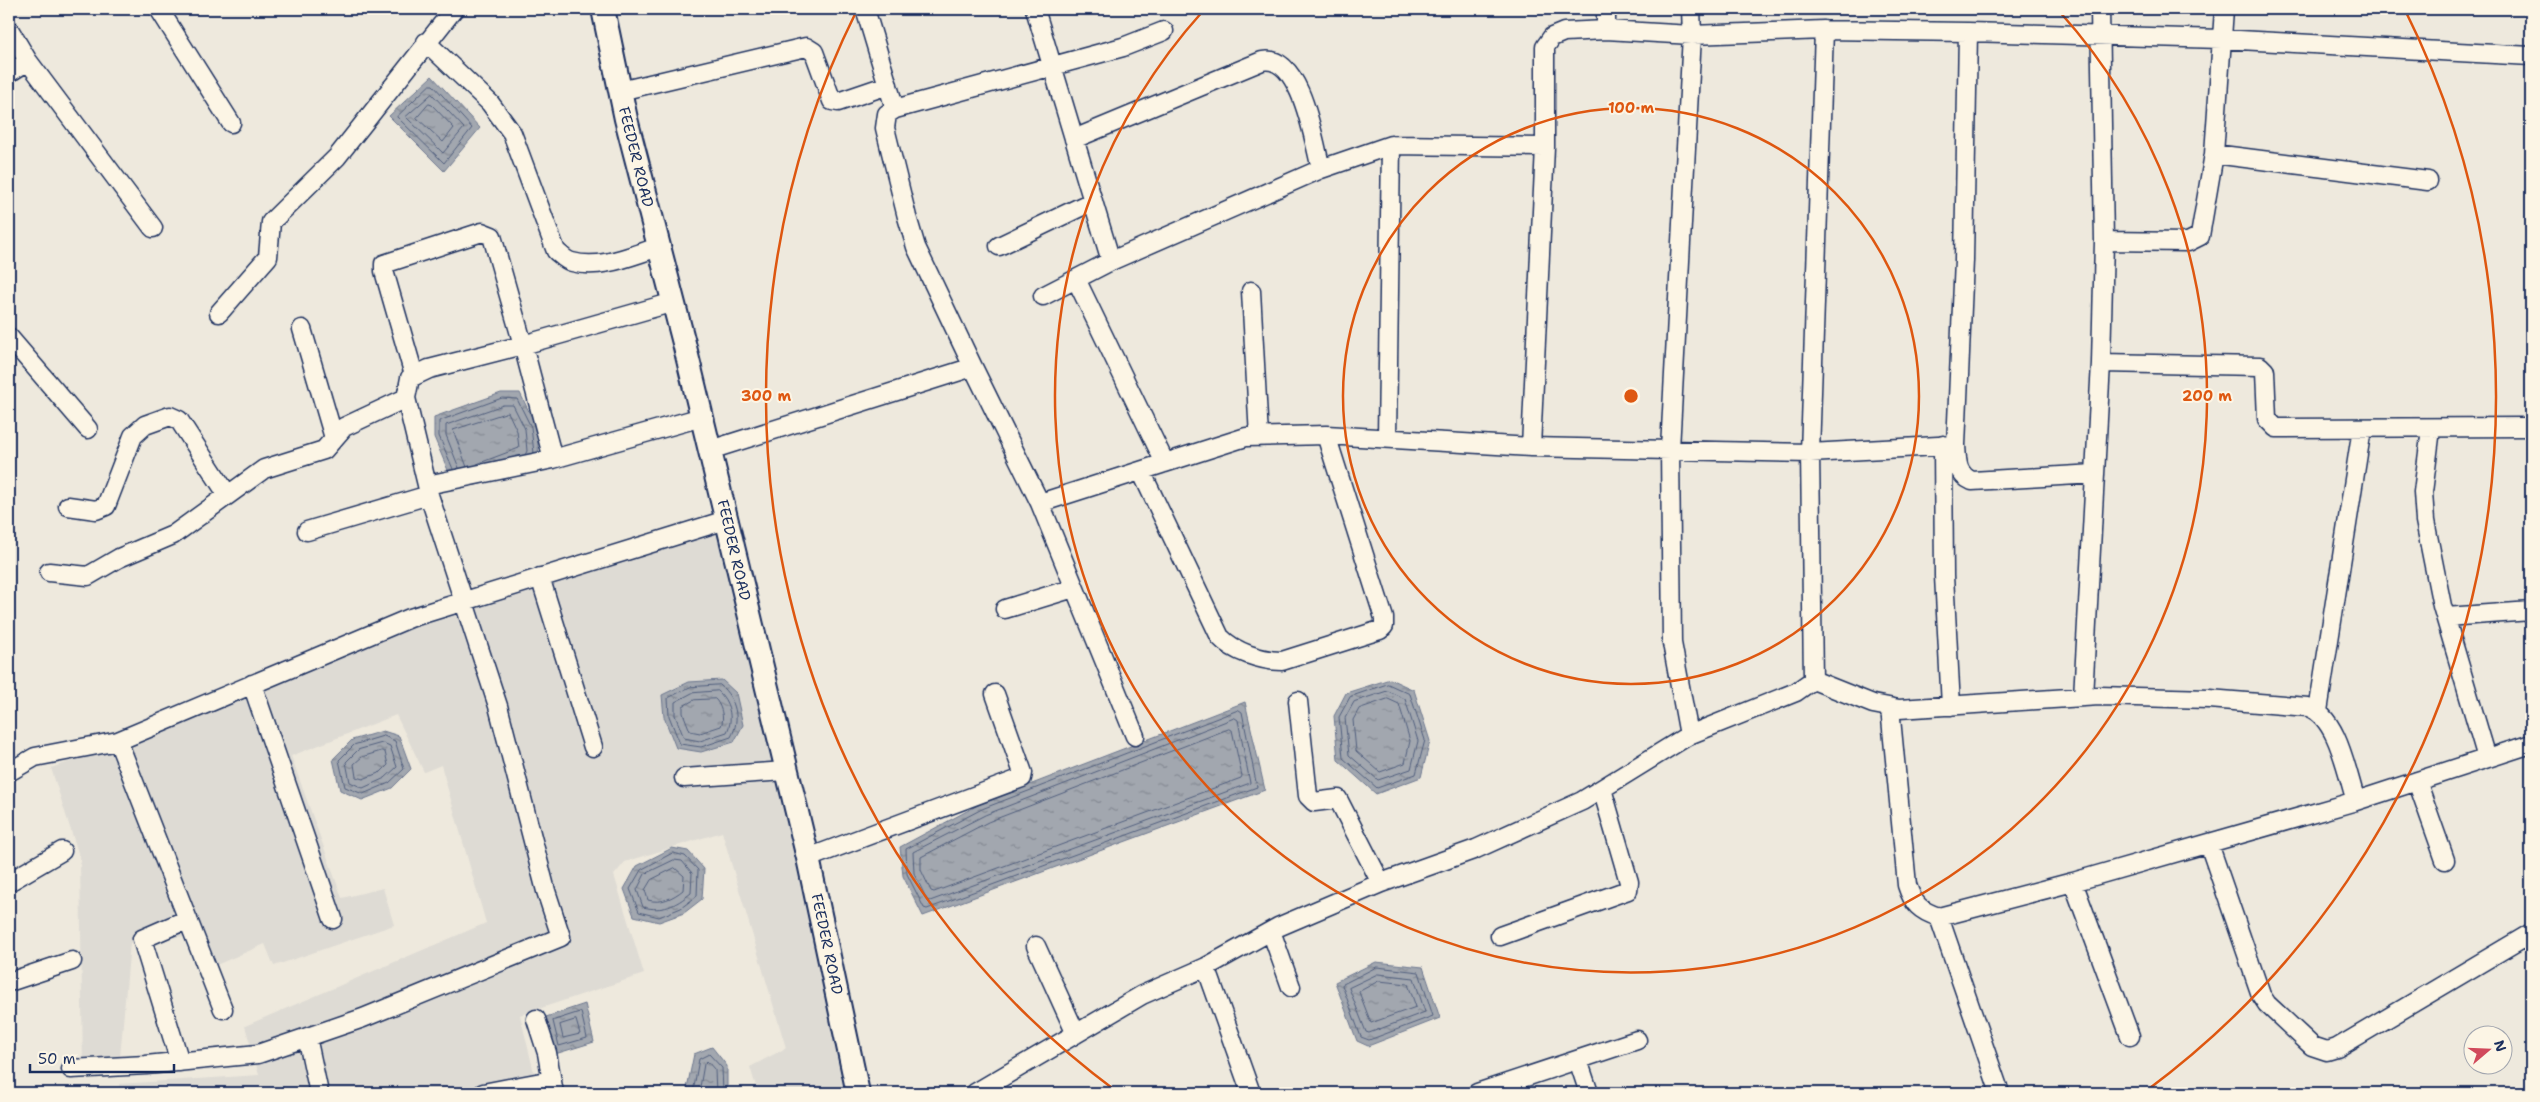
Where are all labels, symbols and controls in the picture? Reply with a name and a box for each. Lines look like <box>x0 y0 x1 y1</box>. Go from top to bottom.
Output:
text: 100 m <box>1608 98 1654 118</box>
street label: FEEDER ROAD <box>614 105 658 209</box>
text: 300 m <box>741 386 791 406</box>
text: 200 m <box>2182 386 2232 406</box>
centre of rings <box>1622 387 1640 405</box>
street label: FEEDER ROAD <box>713 498 755 603</box>
street label: FEEDER ROAD <box>807 892 848 997</box>
north arrow <box>2462 1024 2512 1074</box>
text: N <box>2490 1038 2511 1054</box>
scale bar <box>30 1042 174 1074</box>
text: 50 m <box>38 1049 76 1069</box>

